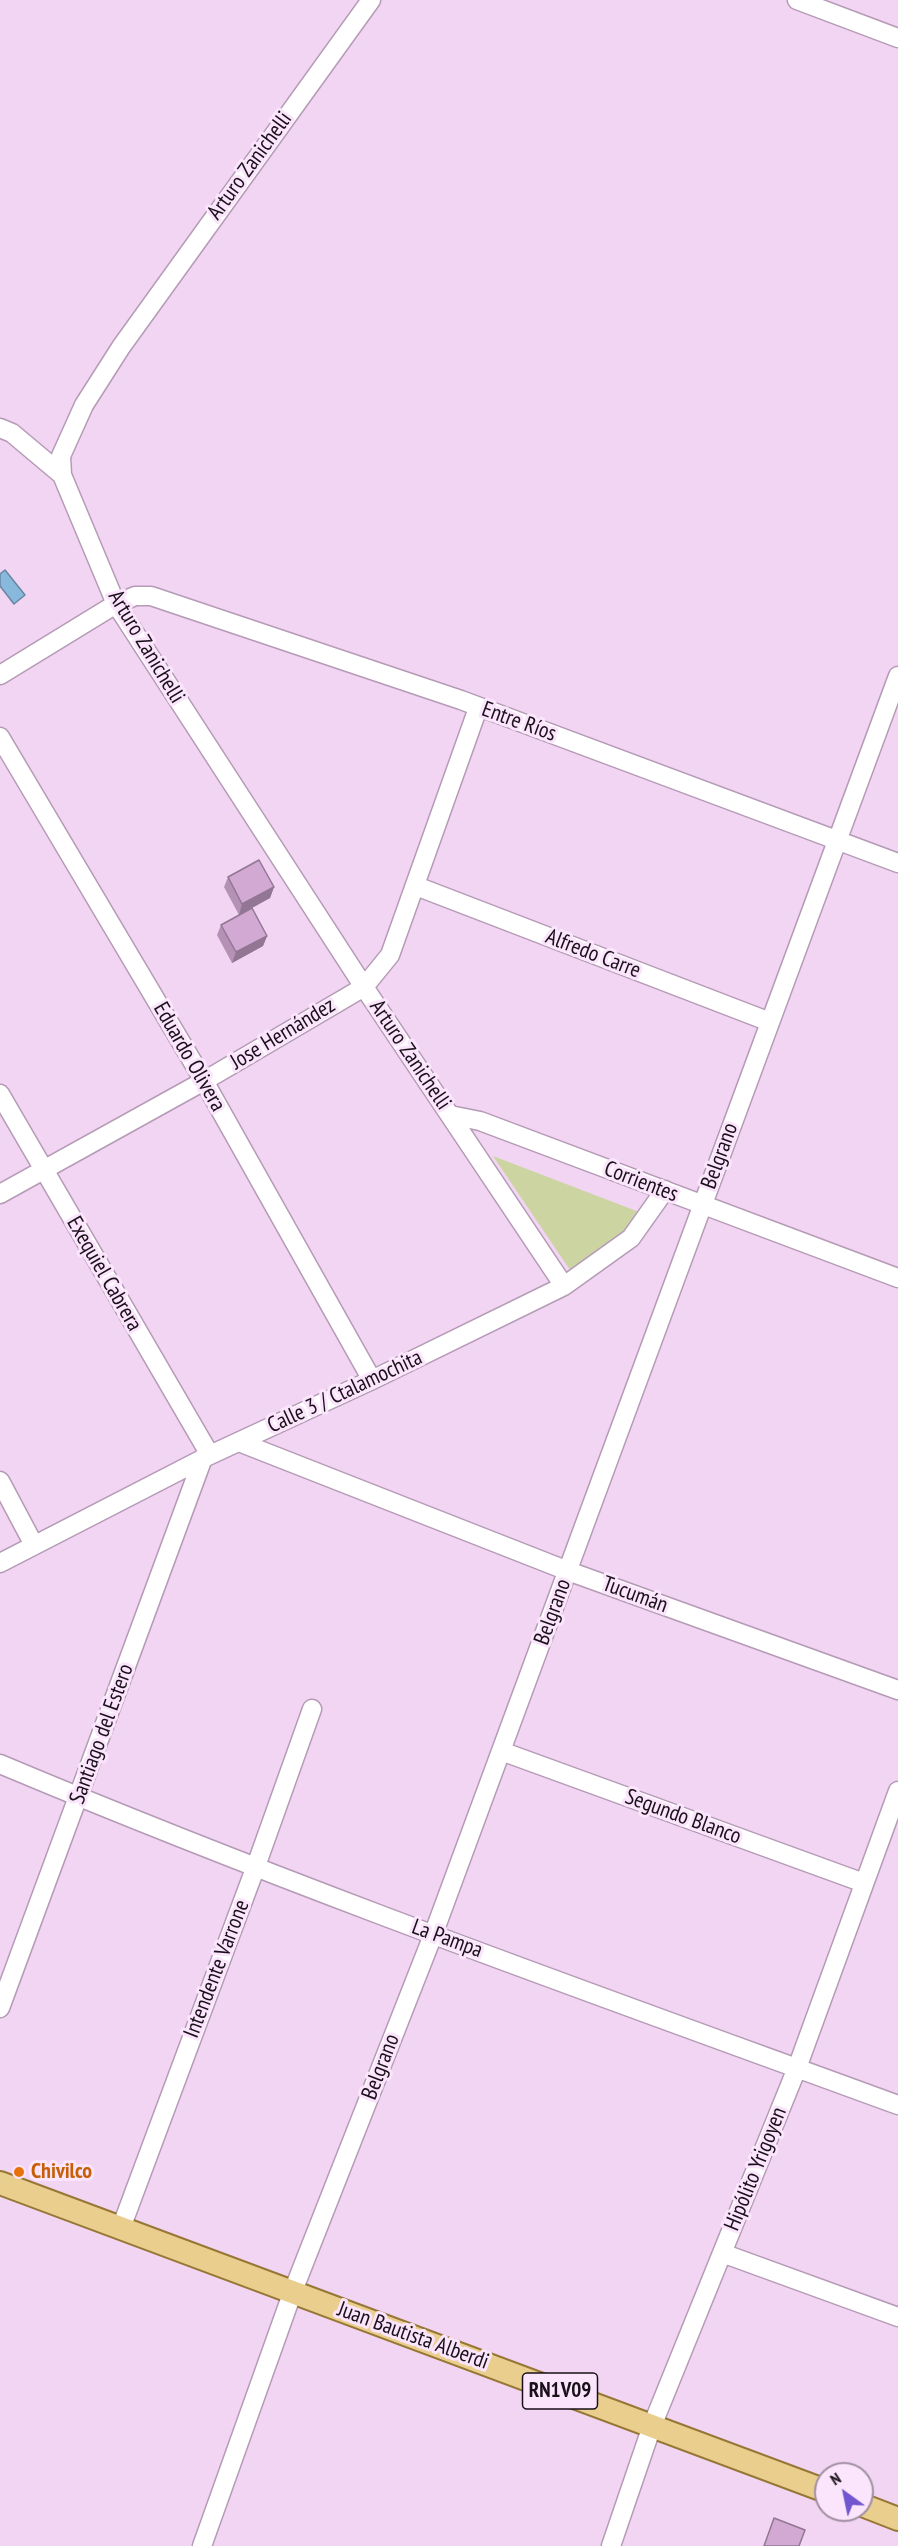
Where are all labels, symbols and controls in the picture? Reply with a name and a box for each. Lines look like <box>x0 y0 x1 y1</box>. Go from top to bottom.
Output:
street label: Arturo Zanichelli <box>202 107 298 225</box>
street label: Arturo Zanichelli <box>102 586 190 708</box>
street label: Entre Ríos <box>478 696 560 748</box>
street label: Alfredo Carre <box>542 924 644 984</box>
street label: Jose Hernández <box>226 992 340 1076</box>
street label: Arturo Zanichelli <box>364 995 456 1115</box>
street label: Eduardo Olivera <box>147 998 231 1116</box>
street label: Belgrano <box>696 1120 744 1192</box>
street label: Corrientes <box>600 1156 682 1208</box>
street label: Exequiel Cabrera <box>61 1212 147 1336</box>
street label: Calle 3 / Ctalamochita <box>264 1345 426 1439</box>
street label: Tucumán <box>599 1571 671 1619</box>
street label: Belgrano <box>529 1576 577 1648</box>
street label: Santiago del Estero <box>64 1660 140 1808</box>
street label: Segundo Blanco <box>621 1784 745 1850</box>
street label: Intendente Varrone <box>179 1896 255 2042</box>
street label: La Pampa <box>408 1914 486 1964</box>
street label: Belgrano <box>356 2030 406 2104</box>
street label: Hipólito Yrigoyen <box>719 2103 793 2235</box>
place label: Chivilco <box>31 2159 92 2185</box>
marker: Chivilco <box>12 2165 26 2179</box>
street label: Juan Bautista Alberdi <box>334 2296 492 2376</box>
road number: RN1V09 <box>522 2373 598 2409</box>
north arrow <box>814 2462 874 2522</box>
text: N <box>826 2468 844 2489</box>

